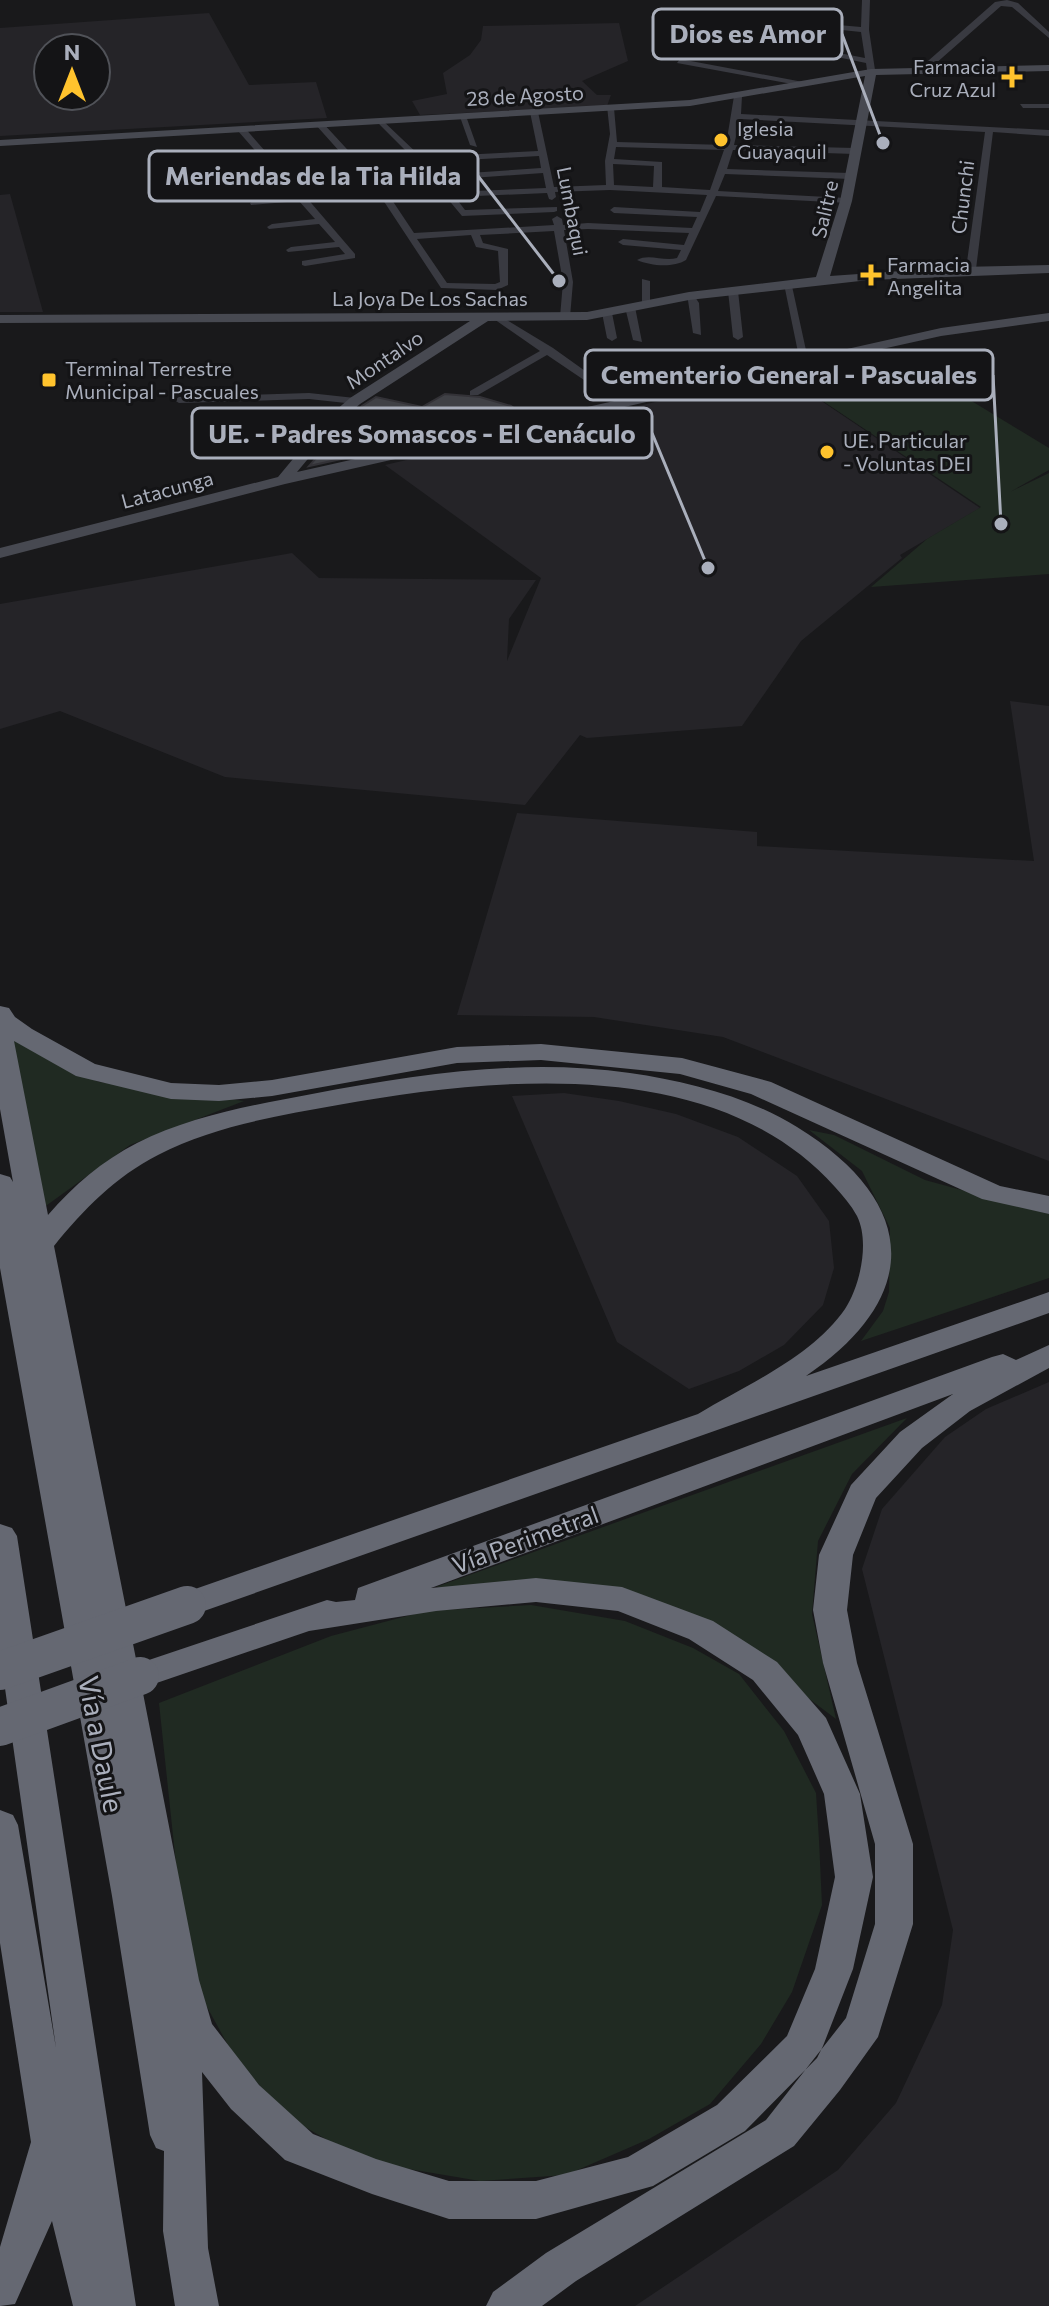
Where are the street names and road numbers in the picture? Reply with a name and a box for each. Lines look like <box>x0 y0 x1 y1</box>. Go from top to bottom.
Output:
street label: 28 de Agosto <box>466 80 584 110</box>
street label: Chunchi <box>946 159 978 235</box>
street label: Lumbaqui <box>553 164 593 258</box>
street label: Salitre <box>806 178 842 240</box>
street label: La Joya De Los Sachas <box>332 286 528 310</box>
street label: Montalvo <box>341 324 427 394</box>
street label: Latacunga <box>118 465 216 513</box>
street label: Vía Perimetral <box>448 1499 602 1579</box>
street label: Vía a Daule <box>72 1673 132 1815</box>

